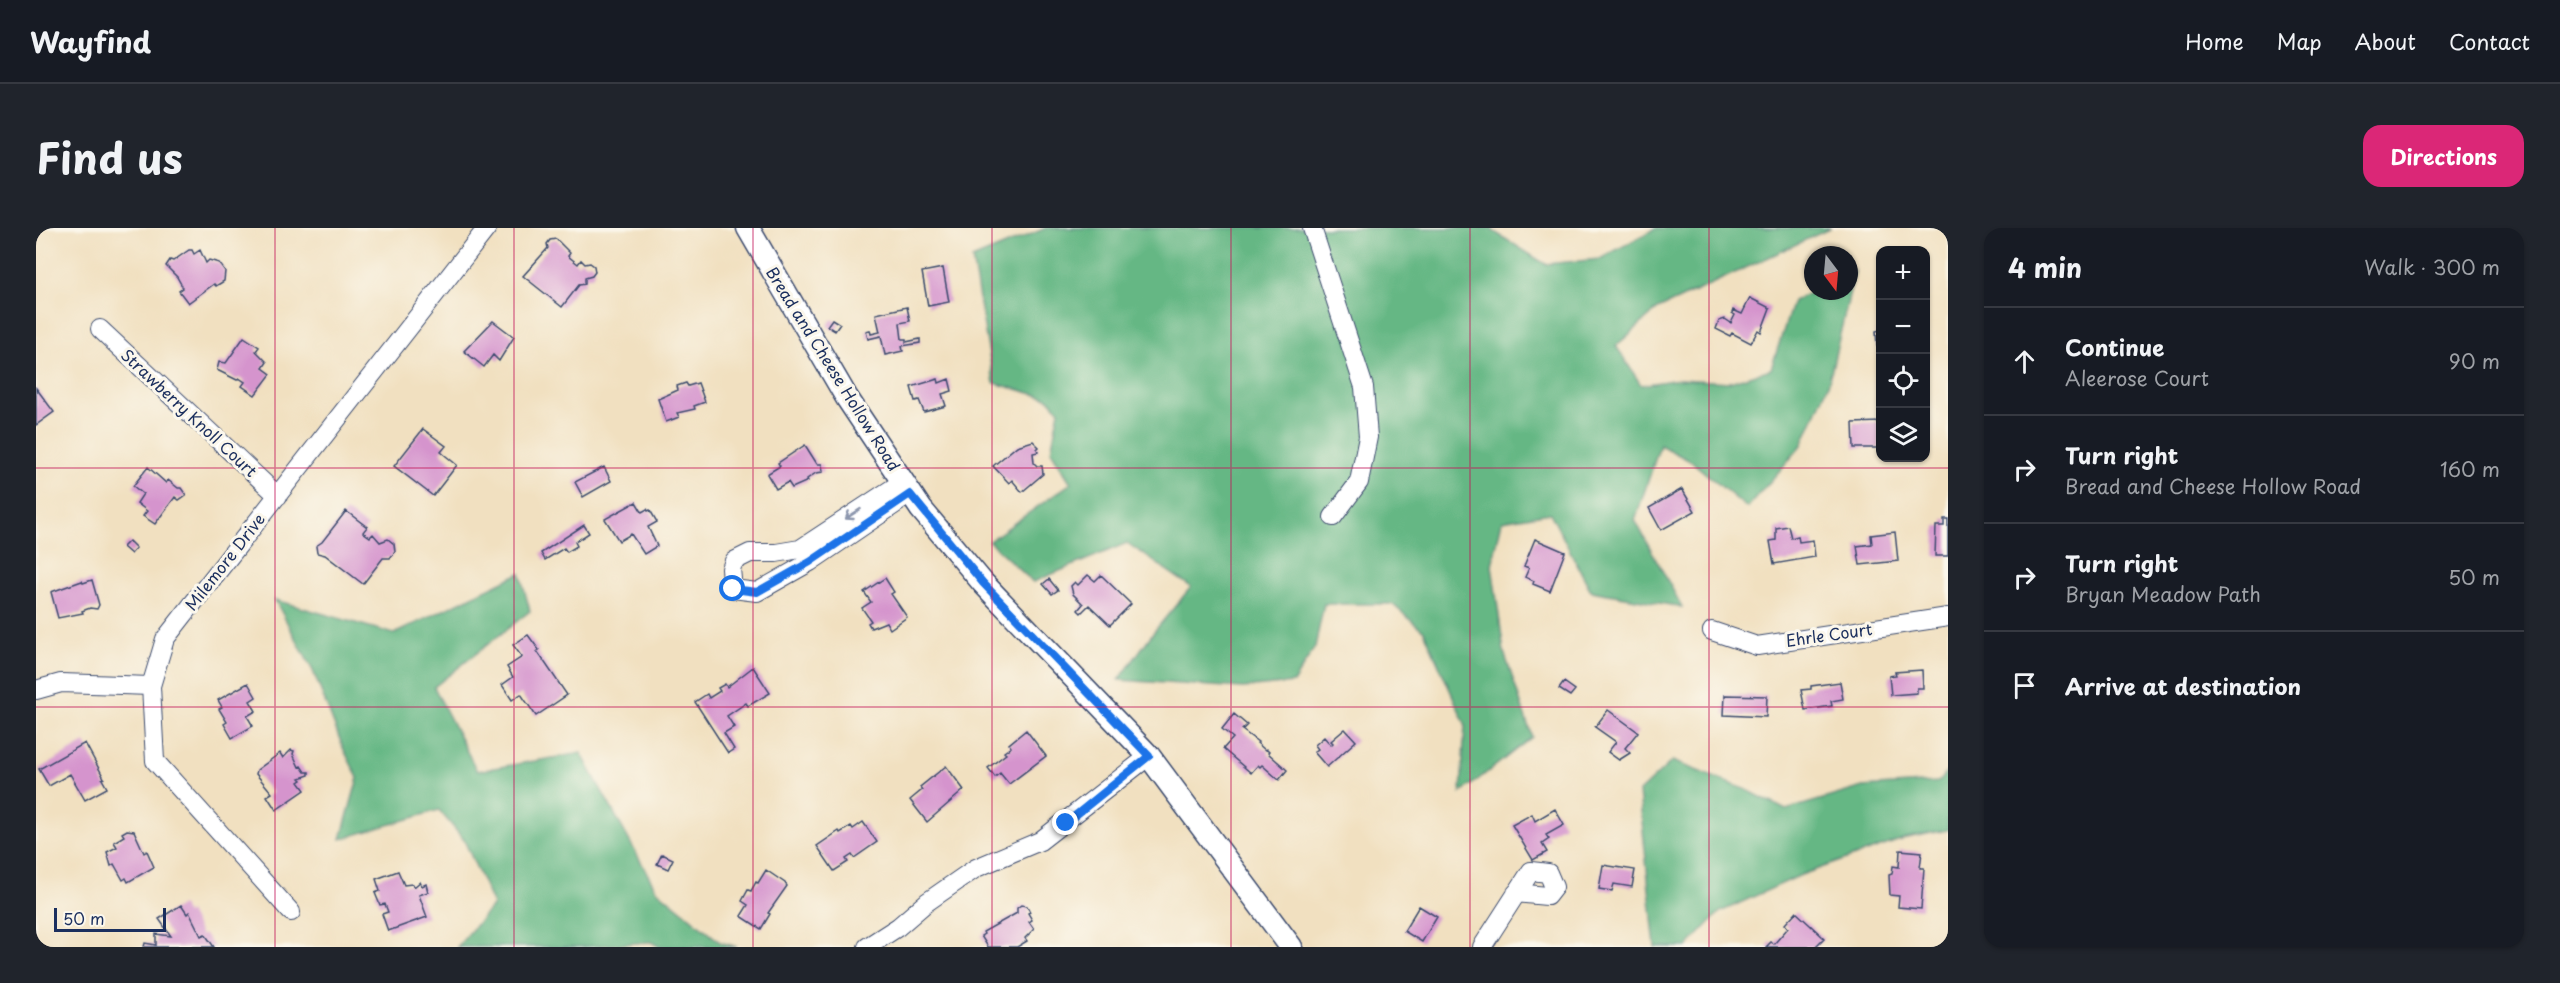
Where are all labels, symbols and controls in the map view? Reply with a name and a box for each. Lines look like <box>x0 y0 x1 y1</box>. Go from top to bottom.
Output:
text: Wayfind <box>30 20 151 63</box>
text: Home <box>2185 25 2244 57</box>
text: Map <box>2277 25 2322 57</box>
text: About <box>2355 25 2416 57</box>
text: Contact <box>2449 25 2530 57</box>
text: Find us <box>36 125 183 188</box>
button: Directions <box>2363 125 2524 187</box>
north arrow <box>1804 246 1858 300</box>
map controls <box>1876 246 1930 462</box>
button: + <box>1876 246 1930 300</box>
text: 4 min <box>2008 248 2082 287</box>
text: Walk · 300 m <box>2364 252 2500 282</box>
street label: Bread and Cheese Hollow Road <box>761 262 907 475</box>
button: − <box>1876 300 1930 354</box>
text: Continue <box>2065 330 2164 363</box>
street label: Strawberry Knoll Court <box>116 343 264 482</box>
icon: ahead <box>2008 345 2041 378</box>
text: 90 m <box>2449 346 2500 376</box>
button: locate <box>1876 354 1930 408</box>
text: Aleerose Court <box>2065 363 2209 393</box>
button: layers <box>1876 408 1930 462</box>
text: Turn right <box>2065 438 2178 471</box>
icon: right <box>2008 453 2041 486</box>
text: 160 m <box>2440 454 2500 484</box>
text: Bread and Cheese Hollow Road <box>2065 471 2361 501</box>
street label: Milemore Drive <box>179 508 270 615</box>
one-way arrow <box>846 508 862 520</box>
text: Turn right <box>2065 546 2178 579</box>
icon: right <box>2008 561 2041 594</box>
text: 50 m <box>2448 562 2500 592</box>
route start <box>719 575 745 601</box>
text: Bryan Meadow Path <box>2065 579 2261 609</box>
street label: Ehrle Court <box>1784 616 1874 652</box>
icon: arrive <box>2008 669 2041 702</box>
text: Arrive at destination <box>2065 669 2301 702</box>
route end <box>1052 809 1078 835</box>
scale bar <box>54 905 166 932</box>
text: 50 m <box>63 906 104 930</box>

